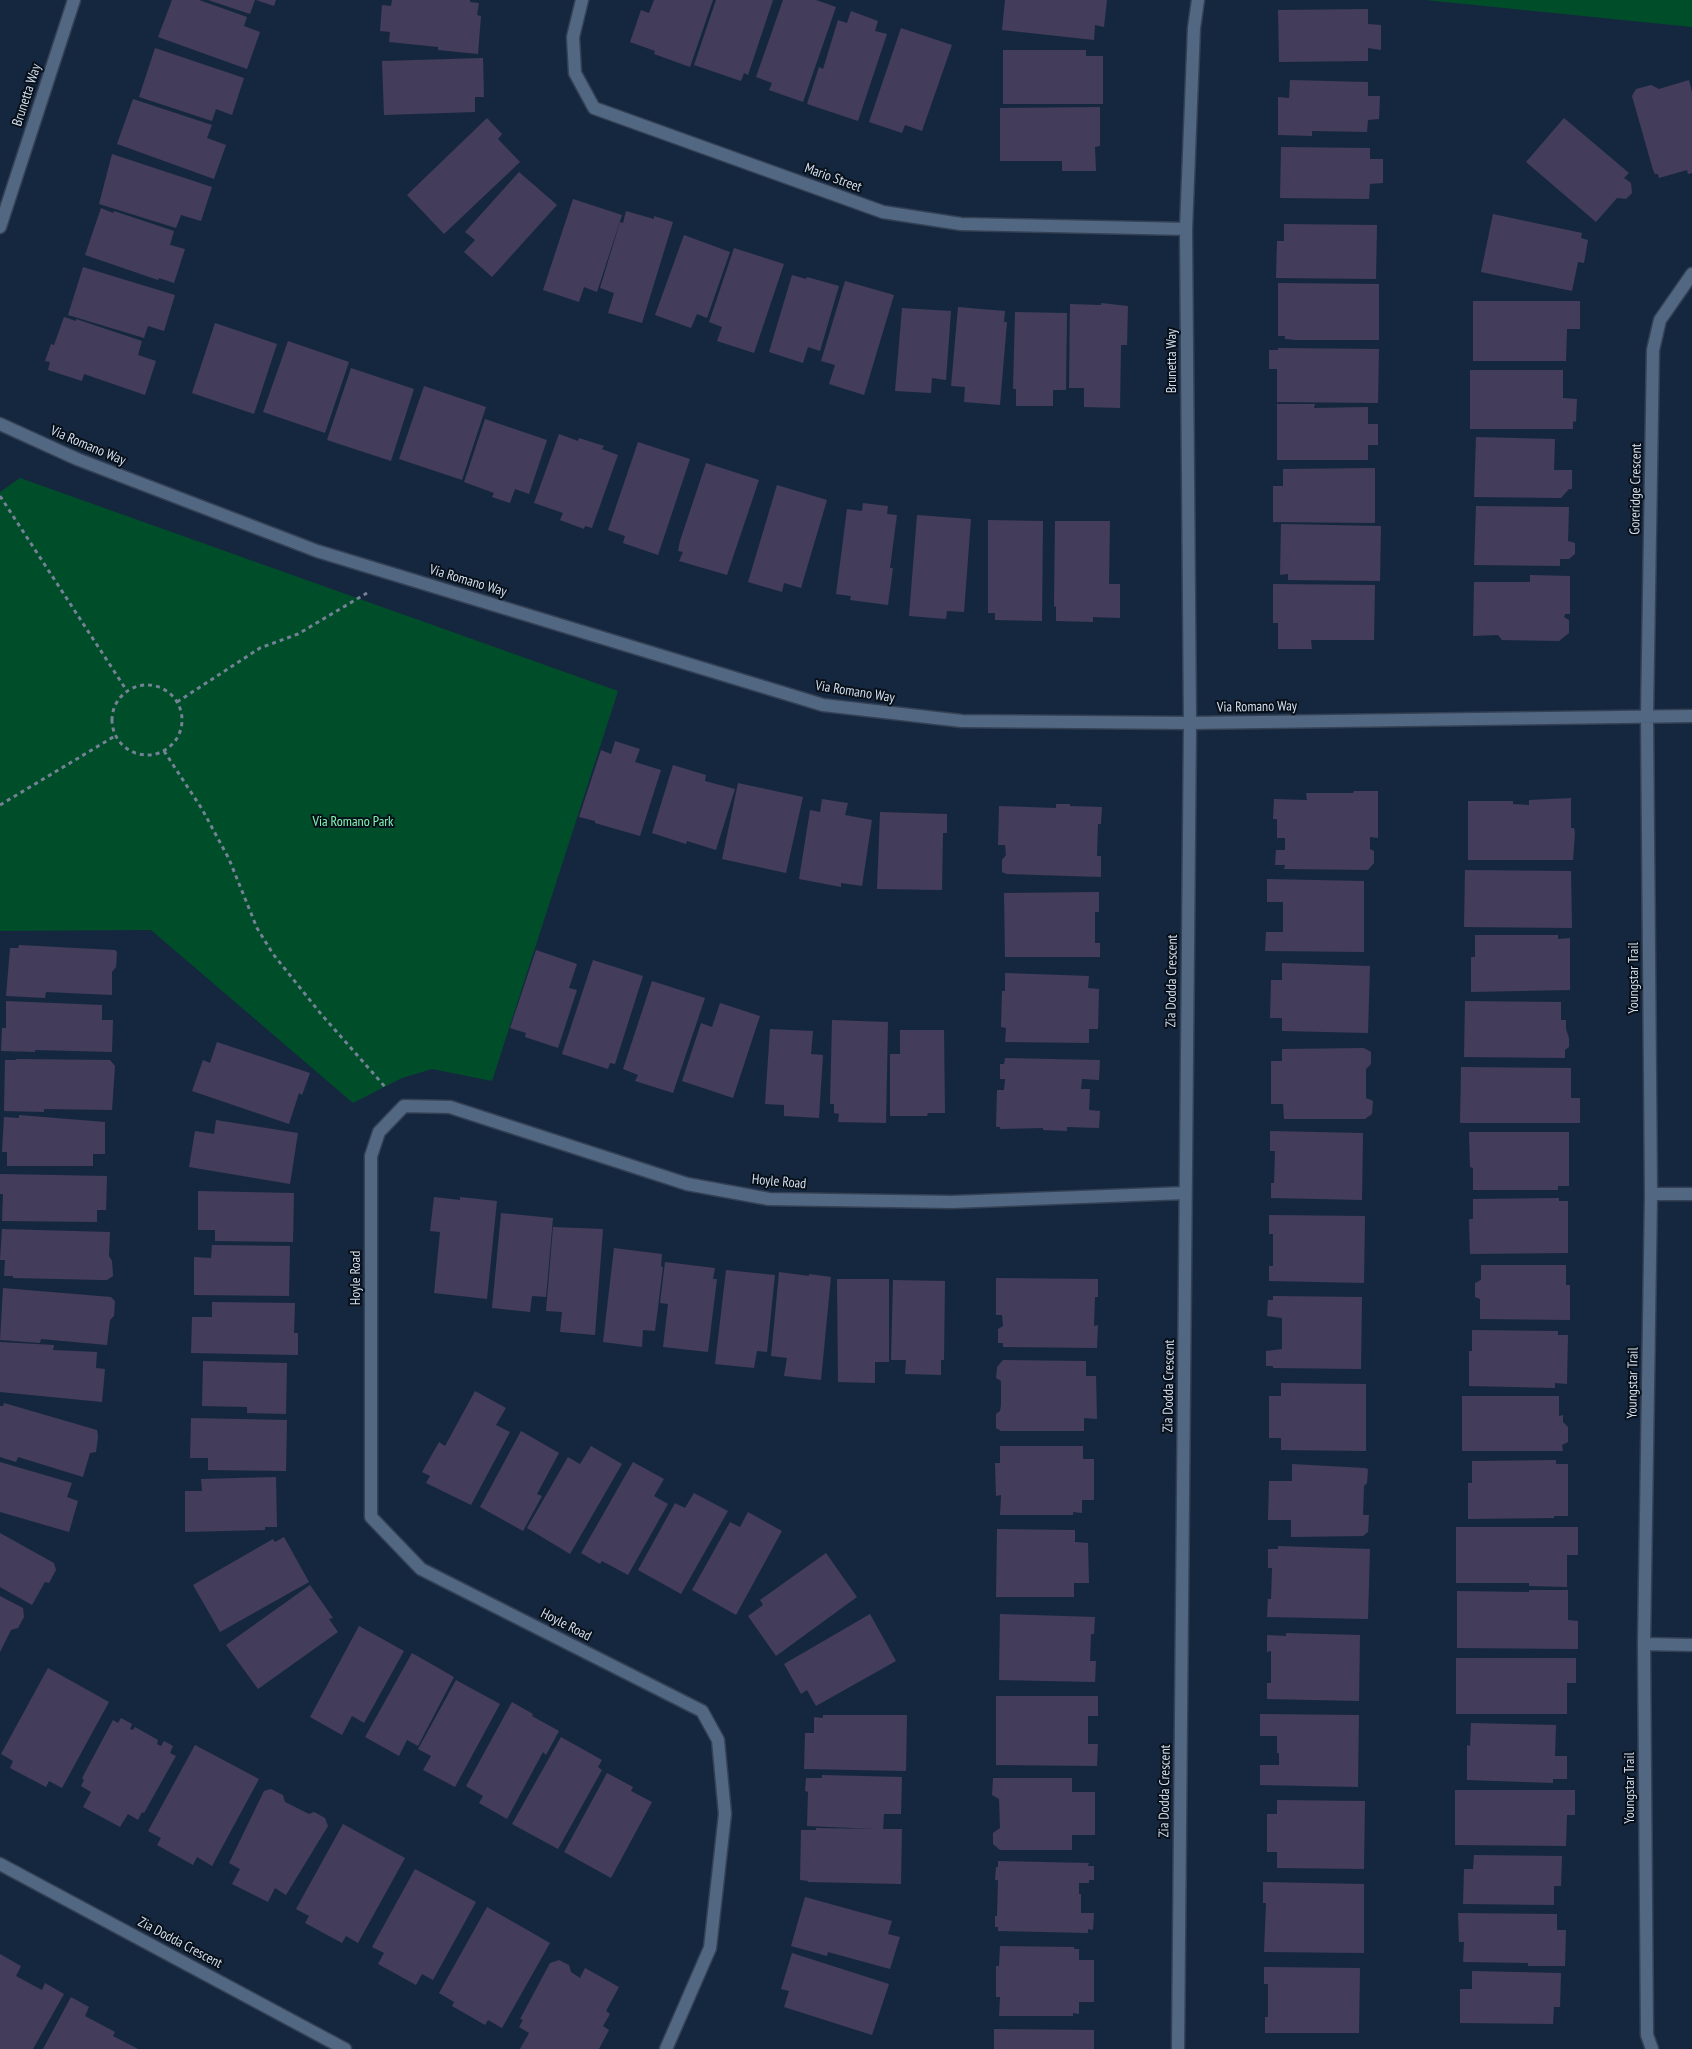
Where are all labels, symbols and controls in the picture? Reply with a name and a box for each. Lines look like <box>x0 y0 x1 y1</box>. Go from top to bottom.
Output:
street label: Brunetta Way <box>9 62 45 128</box>
street label: Mario Street <box>802 160 864 196</box>
street label: Brunetta Way <box>1164 329 1180 393</box>
street label: Via Romano Way <box>48 423 128 469</box>
street label: Goreridge Crescent <box>1627 443 1645 535</box>
street label: Via Romano Way <box>427 561 509 601</box>
street label: Via Romano Way <box>814 677 896 707</box>
street label: Via Romano Way <box>1217 698 1297 716</box>
park label: Via Romano Park <box>313 814 393 830</box>
street label: Zia Dodda Crescent <box>1163 934 1181 1028</box>
street label: Youngstar Trail <box>1626 942 1642 1014</box>
street label: Hoyle Road <box>751 1171 807 1193</box>
street label: Hoyle Road <box>348 1251 364 1305</box>
street label: Zia Dodda Crescent <box>1160 1339 1178 1433</box>
street label: Youngstar Trail <box>1624 1347 1642 1419</box>
street label: Hoyle Road <box>538 1605 594 1645</box>
street label: Zia Dodda Crescent <box>1156 1744 1174 1838</box>
street label: Youngstar Trail <box>1622 1752 1638 1824</box>
street label: Zia Dodda Crescent <box>135 1914 225 1972</box>

